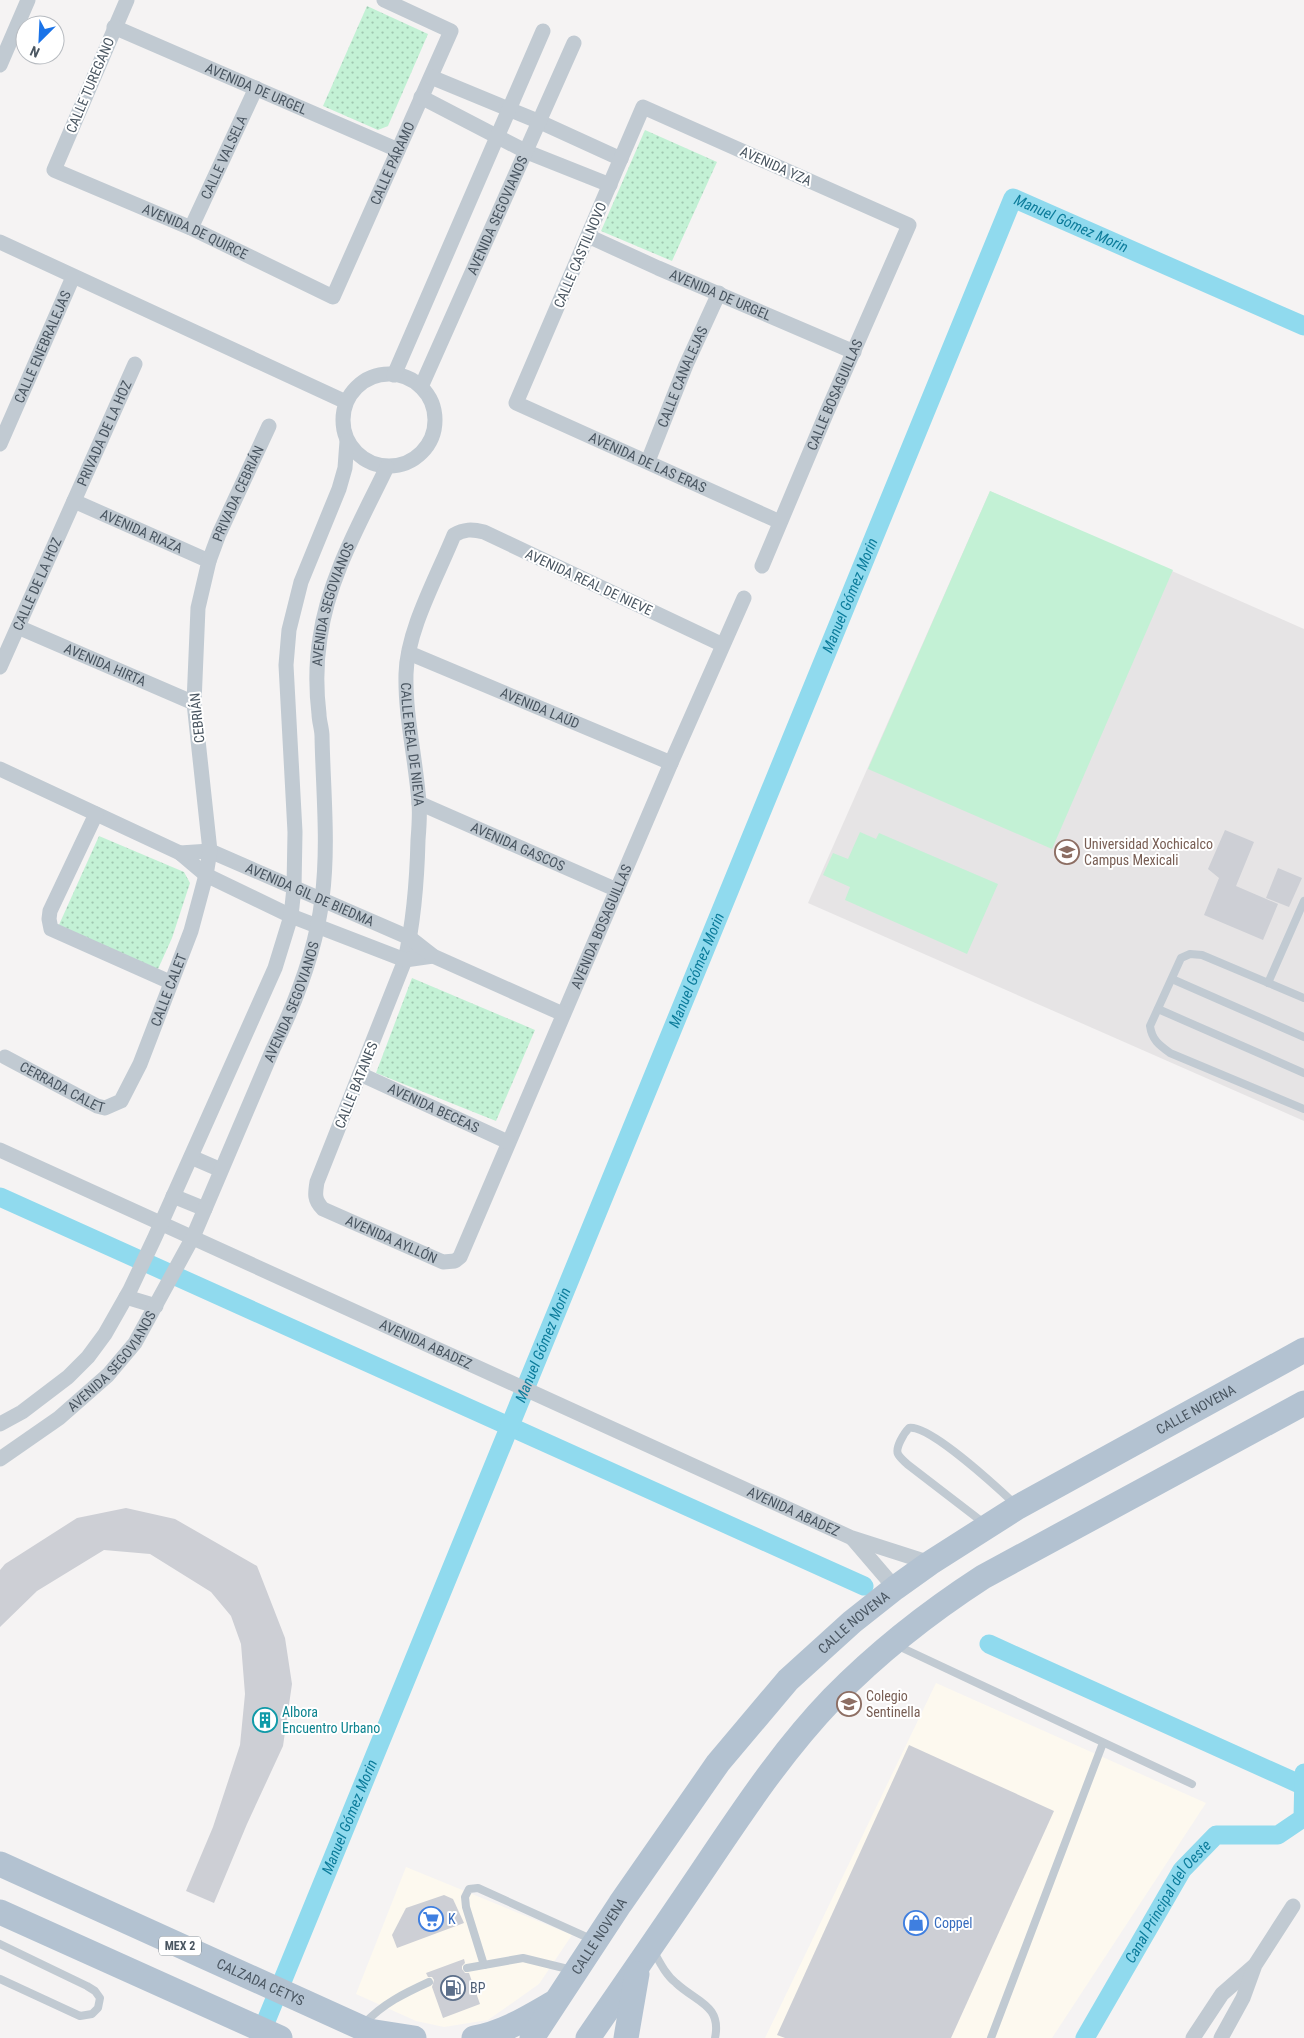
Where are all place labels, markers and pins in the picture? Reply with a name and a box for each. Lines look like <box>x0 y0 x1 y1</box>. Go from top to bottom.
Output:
place label: Universidad Xochicalco Campus Mexicali <box>1084 836 1213 868</box>
school or university icon: Universidad Xochicalco Campus Mexicali <box>1054 839 1080 865</box>
place label: Colegio Sentinella <box>866 1688 920 1720</box>
school or university icon: Colegio Sentinella <box>836 1691 862 1717</box>
place label: Albora Encuentro Urbano <box>282 1704 380 1736</box>
building icon: Albora Encuentro Urbano <box>252 1707 278 1733</box>
supermarket icon: K <box>418 1906 444 1932</box>
shop icon: Coppel <box>903 1910 929 1936</box>
place label: K <box>448 1911 456 1927</box>
place label: Coppel <box>934 1915 973 1931</box>
fuel station icon: BP <box>440 1975 466 2001</box>
place label: BP <box>470 1980 486 1996</box>

